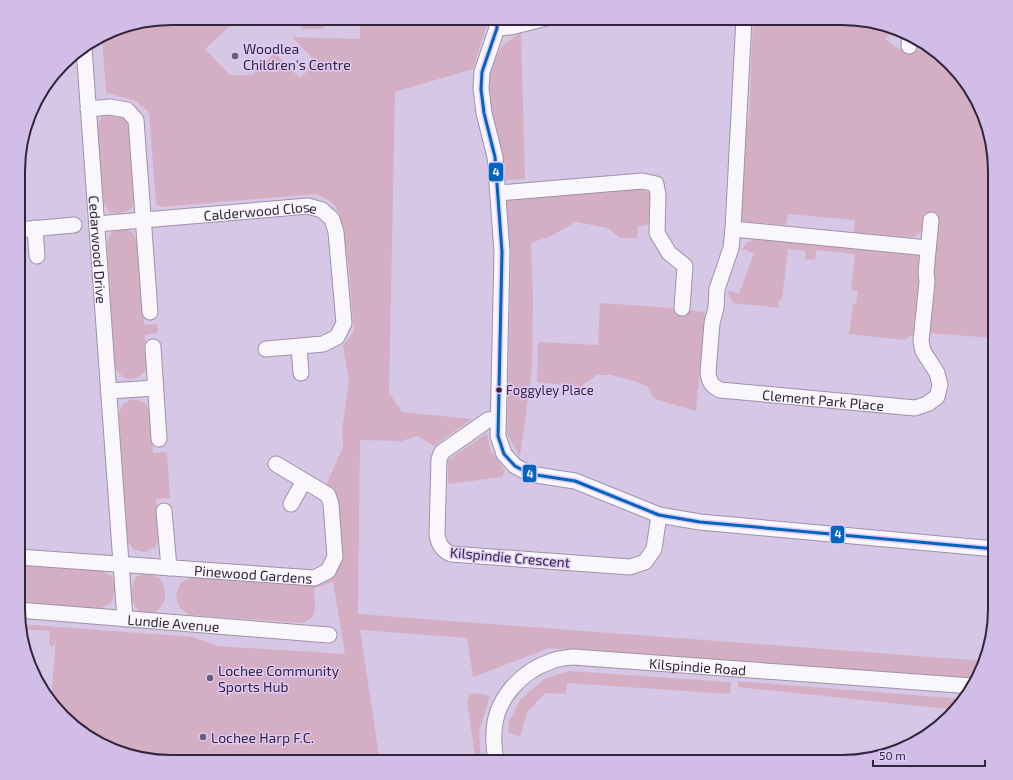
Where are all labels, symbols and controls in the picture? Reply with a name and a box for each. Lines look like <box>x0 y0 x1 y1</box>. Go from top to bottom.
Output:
place label: Woodlea Children's Centre <box>243 40 351 73</box>
marker: Woodlea Children's Centre <box>230 51 240 61</box>
line badge: 4 <box>488 162 504 182</box>
text: 4 <box>492 165 500 178</box>
street label: Cedarwood Drive <box>86 195 111 304</box>
street label: Calderwood Close <box>203 197 319 223</box>
place label: Foggyley Place <box>506 382 594 398</box>
marker: Foggyley Place <box>494 385 504 395</box>
street label: Clement Park Place <box>762 385 885 414</box>
line badge: 4 <box>522 464 537 483</box>
text: 4 <box>526 467 534 480</box>
line badge: 4 <box>830 525 845 544</box>
text: 4 <box>834 527 842 540</box>
street label: Kilspindie Crescent <box>449 543 571 571</box>
street label: Pinewood Gardens <box>194 561 313 586</box>
street label: Lundie Avenue <box>127 610 220 635</box>
street label: Kilspindie Road <box>649 654 747 678</box>
place label: Lochee Community Sports Hub <box>218 662 340 695</box>
marker: Lochee Community Sports Hub <box>205 673 215 683</box>
place label: Lochee Harp F.C. <box>211 729 314 746</box>
marker: Lochee Harp F.C. <box>198 732 208 742</box>
scale bar <box>873 742 985 768</box>
text: 50 m <box>879 748 906 762</box>

